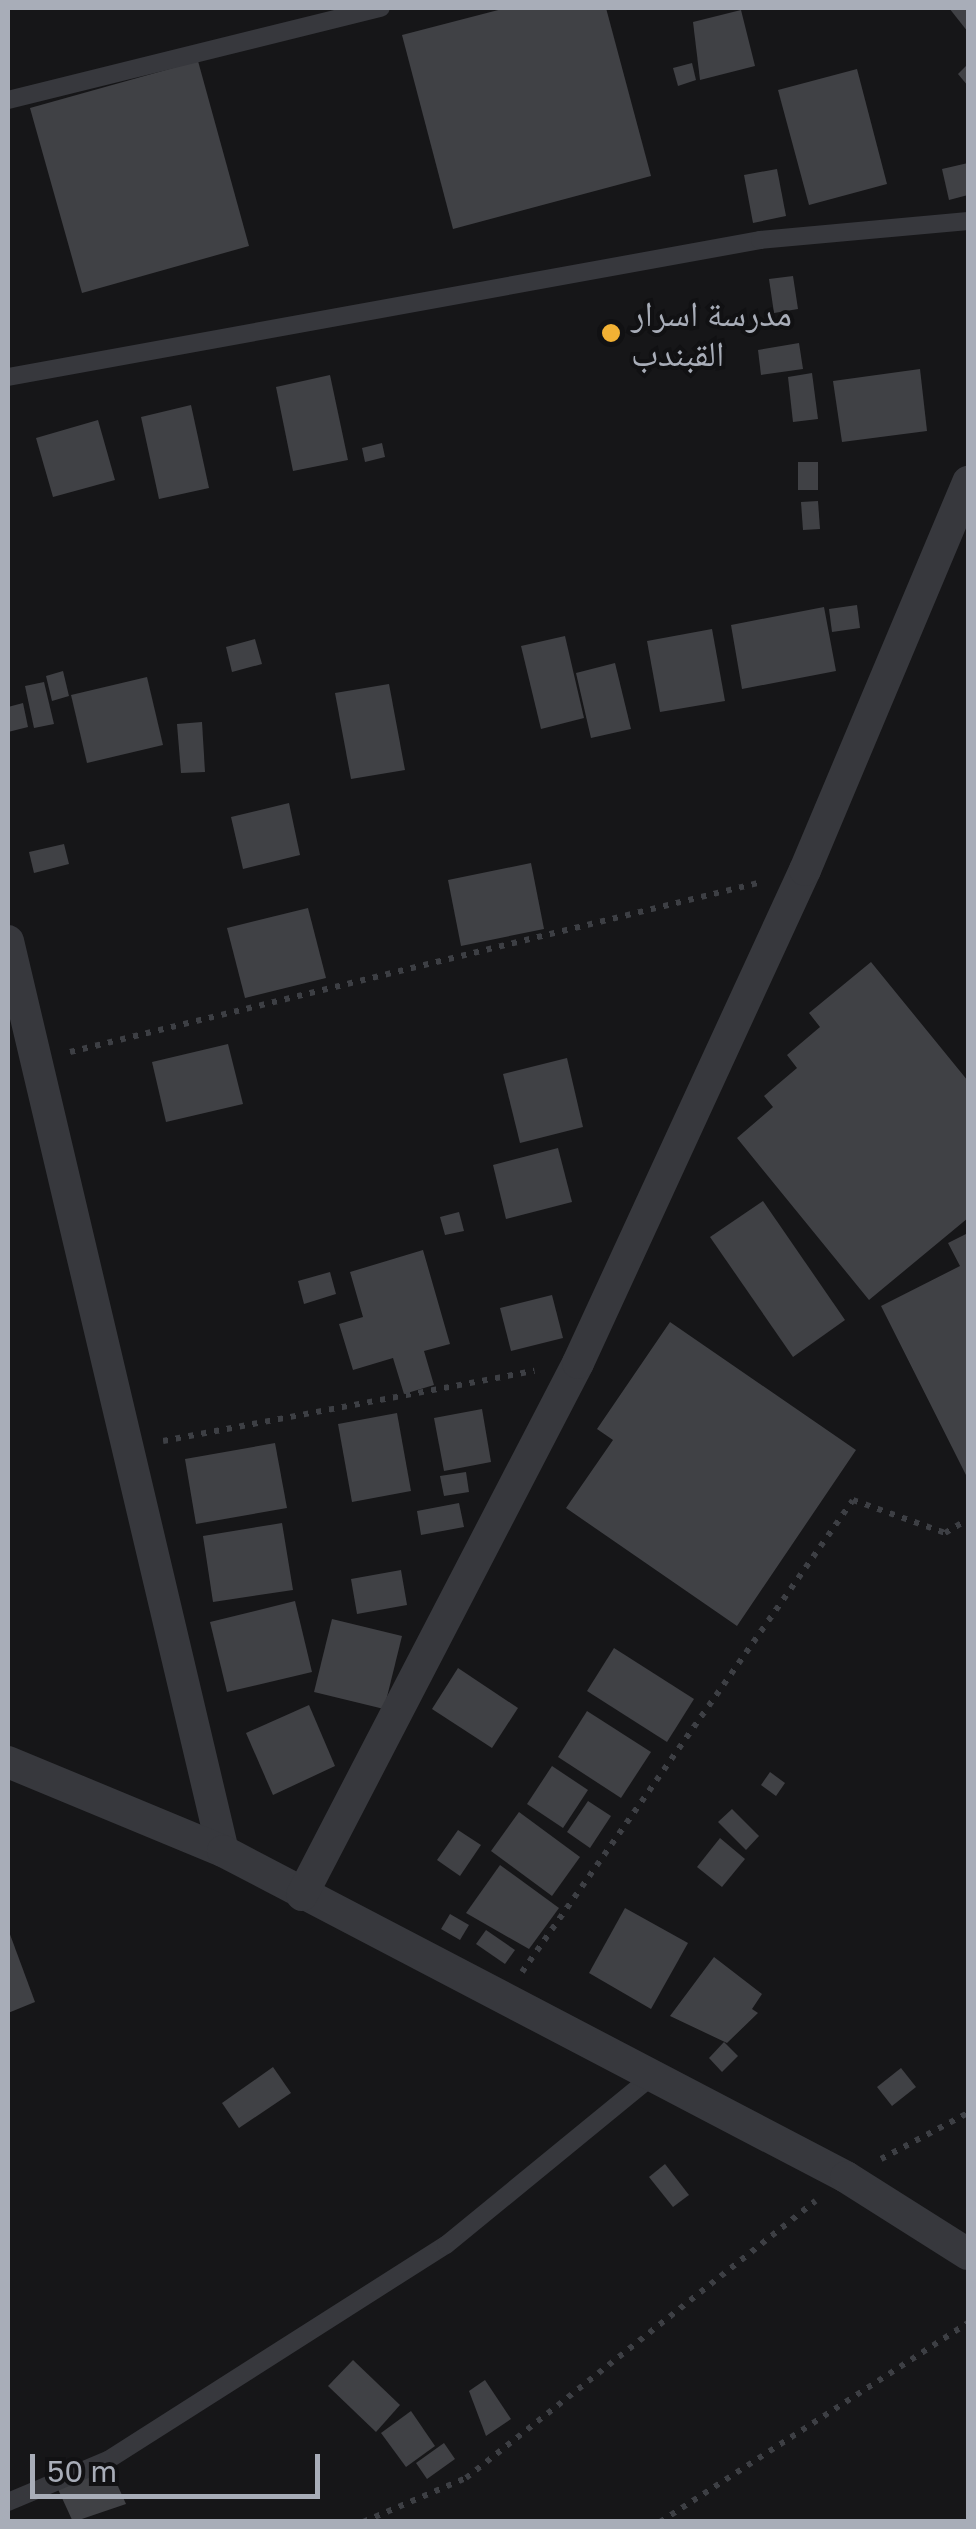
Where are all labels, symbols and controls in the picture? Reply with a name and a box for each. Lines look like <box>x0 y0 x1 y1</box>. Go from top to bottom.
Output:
place label: مدرسة اسرار القبندب <box>631 292 792 374</box>
marker: مدرسة اسرار القبندب <box>600 322 622 344</box>
scale bar <box>35 2434 325 2496</box>
text: 50 m <box>47 2453 117 2489</box>

